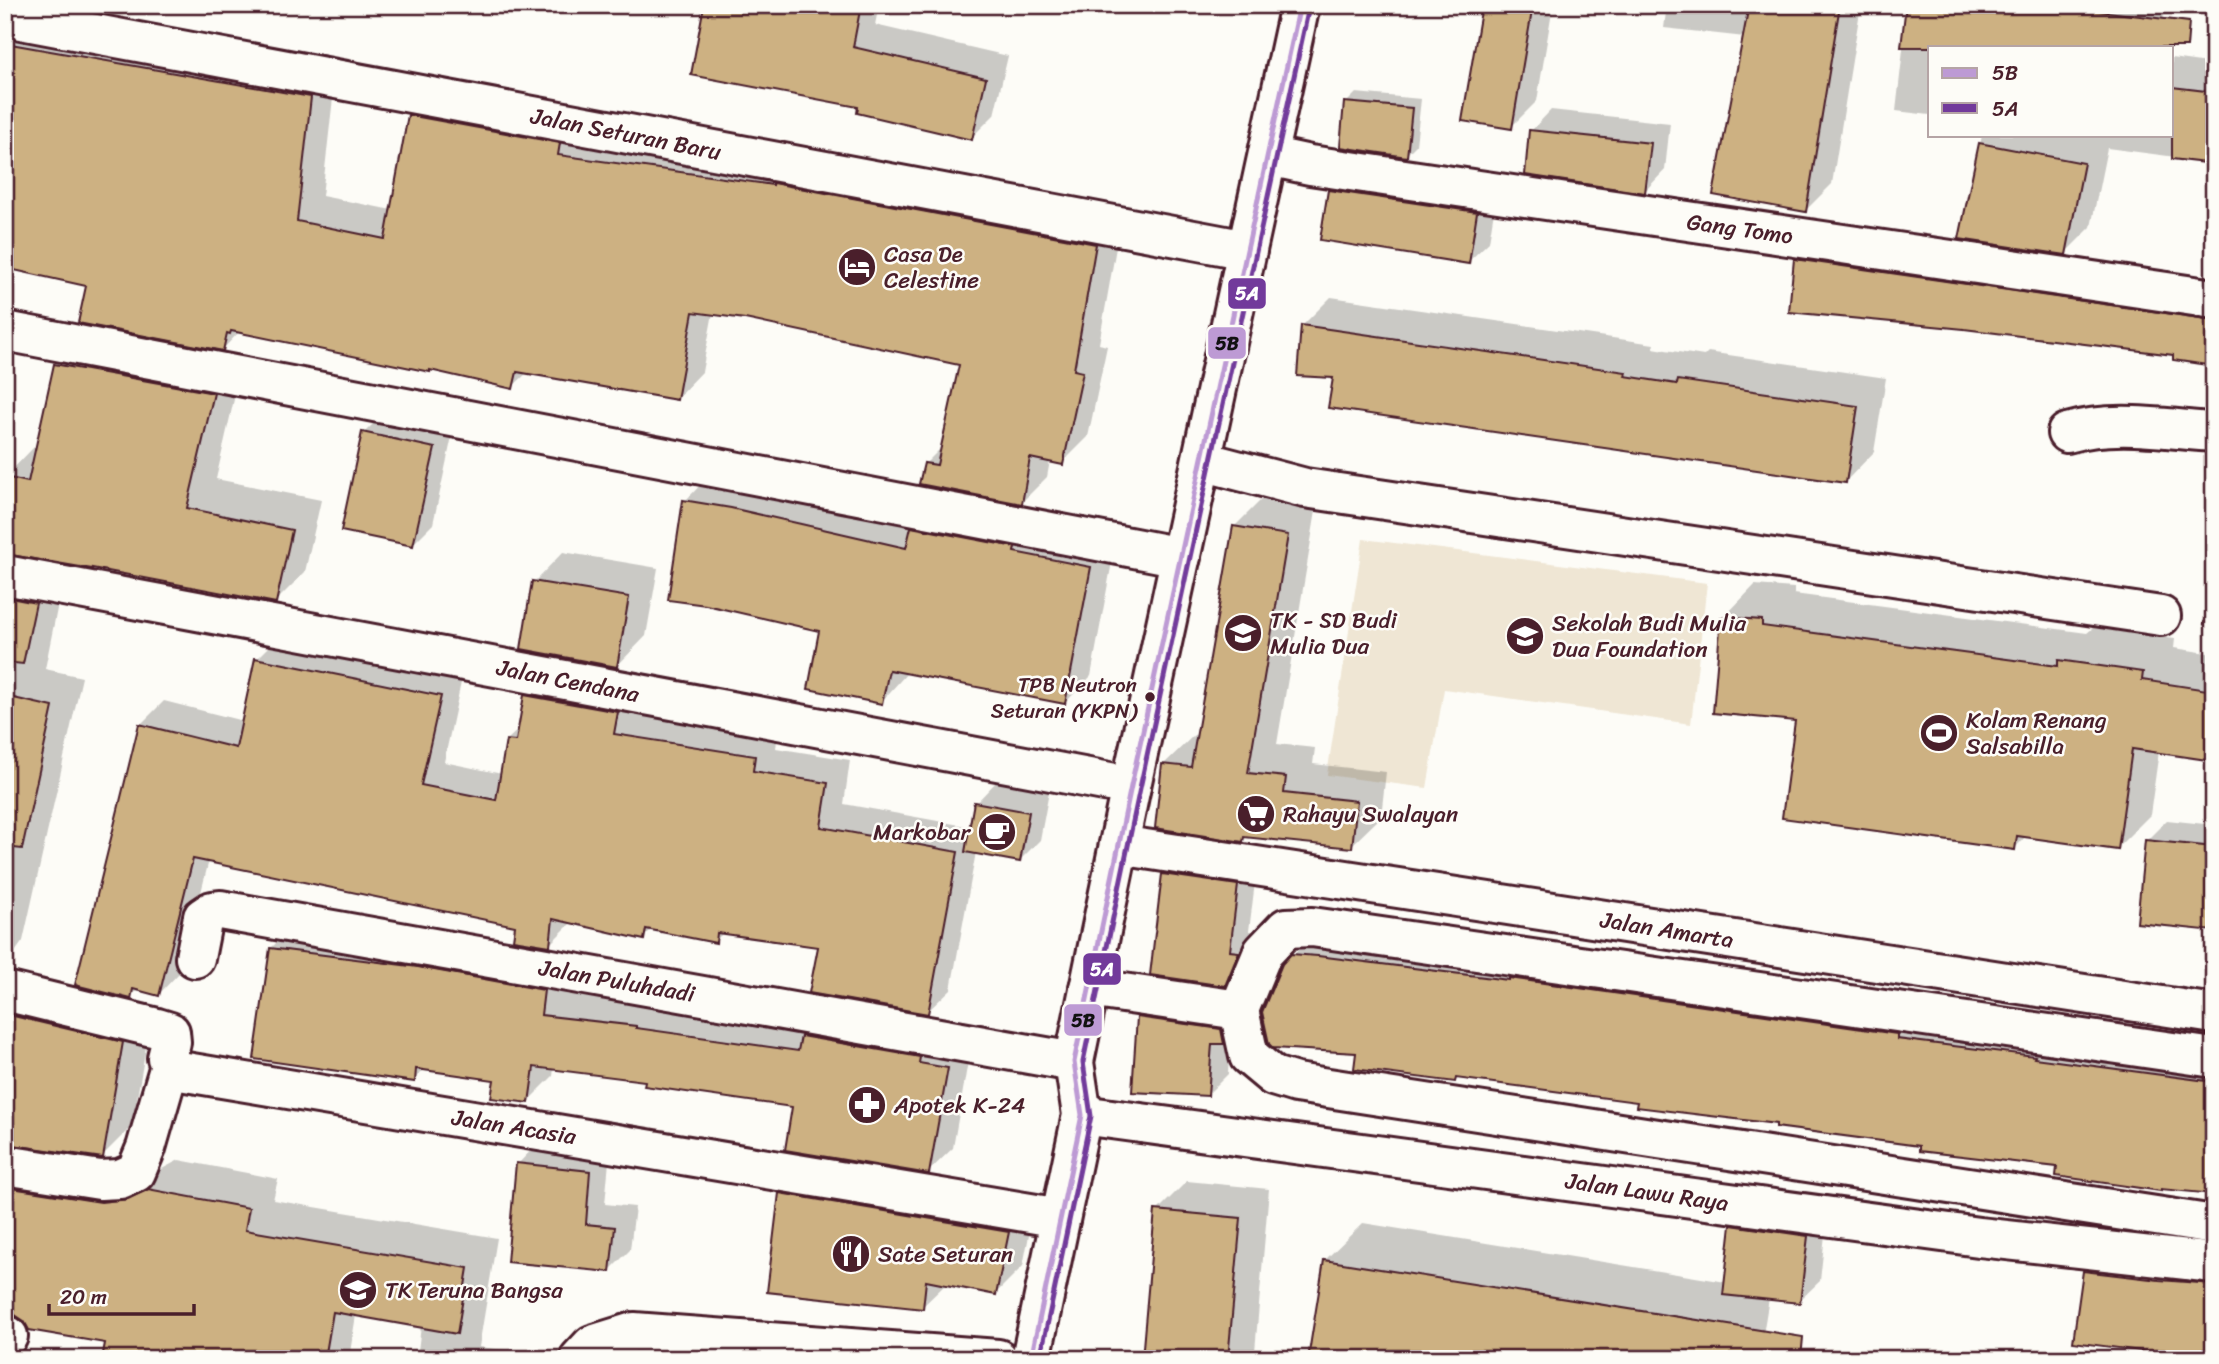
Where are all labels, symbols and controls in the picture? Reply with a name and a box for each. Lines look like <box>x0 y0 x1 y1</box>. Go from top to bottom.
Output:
legend <box>1928 46 2174 136</box>
text: 5B <box>1992 54 2018 92</box>
text: 5A <box>1992 90 2019 128</box>
street label: Jalan Seturan Baru <box>526 95 725 173</box>
street label: Gang Tomo <box>1684 201 1796 257</box>
place label: Casa De Celestine <box>884 234 979 301</box>
hotel icon: Casa De Celestine <box>836 246 878 288</box>
line badge: 5A <box>1227 277 1267 310</box>
text: 5A <box>1235 277 1259 310</box>
line badge: 5B <box>1207 326 1247 360</box>
text: 5B <box>1215 327 1239 360</box>
place label: TK - SD Budi Mulia Dua <box>1270 600 1398 667</box>
place label: Sekolah Budi Mulia Dua Foundation <box>1552 603 1746 670</box>
school or university icon: TK - SD Budi Mulia Dua <box>1222 612 1264 654</box>
school or university icon: Sekolah Budi Mulia Dua Foundation <box>1504 615 1546 657</box>
street label: Jalan Cendana <box>492 647 643 715</box>
place label: TPB Neutron Seturan (YKPN) <box>991 666 1139 730</box>
marker: TPB Neutron Seturan (YKPN) <box>1143 690 1157 704</box>
place label: Kolam Renang Salsabilla <box>1966 700 2107 767</box>
sports icon: Kolam Renang Salsabilla <box>1918 712 1960 754</box>
supermarket icon: Rahayu Swalayan <box>1235 793 1277 835</box>
place label: Rahayu Swalayan <box>1283 794 1459 835</box>
cafe icon: Markobar <box>976 811 1018 853</box>
place label: Markobar <box>873 812 972 853</box>
street label: Jalan Amarta <box>1597 899 1736 961</box>
street label: Jalan Puluhdadi <box>535 947 699 1015</box>
line badge: 5A <box>1082 952 1122 986</box>
text: 5A <box>1090 953 1114 986</box>
line badge: 5B <box>1063 1003 1103 1037</box>
text: 5B <box>1071 1004 1095 1037</box>
pharmacy icon: Apotek K-24 <box>846 1084 888 1126</box>
place label: Apotek K-24 <box>893 1085 1025 1126</box>
street label: Jalan Acasia <box>448 1097 580 1157</box>
street label: Jalan Lawu Raya <box>1562 1160 1731 1224</box>
restaurant icon: Sate Seturan <box>830 1233 872 1275</box>
place label: Sate Seturan <box>878 1234 1013 1275</box>
school or university icon: TK Teruna Bangsa <box>337 1269 379 1311</box>
place label: TK Teruna Bangsa <box>385 1270 563 1311</box>
scale bar <box>49 1273 194 1317</box>
text: 20 m <box>60 1278 107 1316</box>

